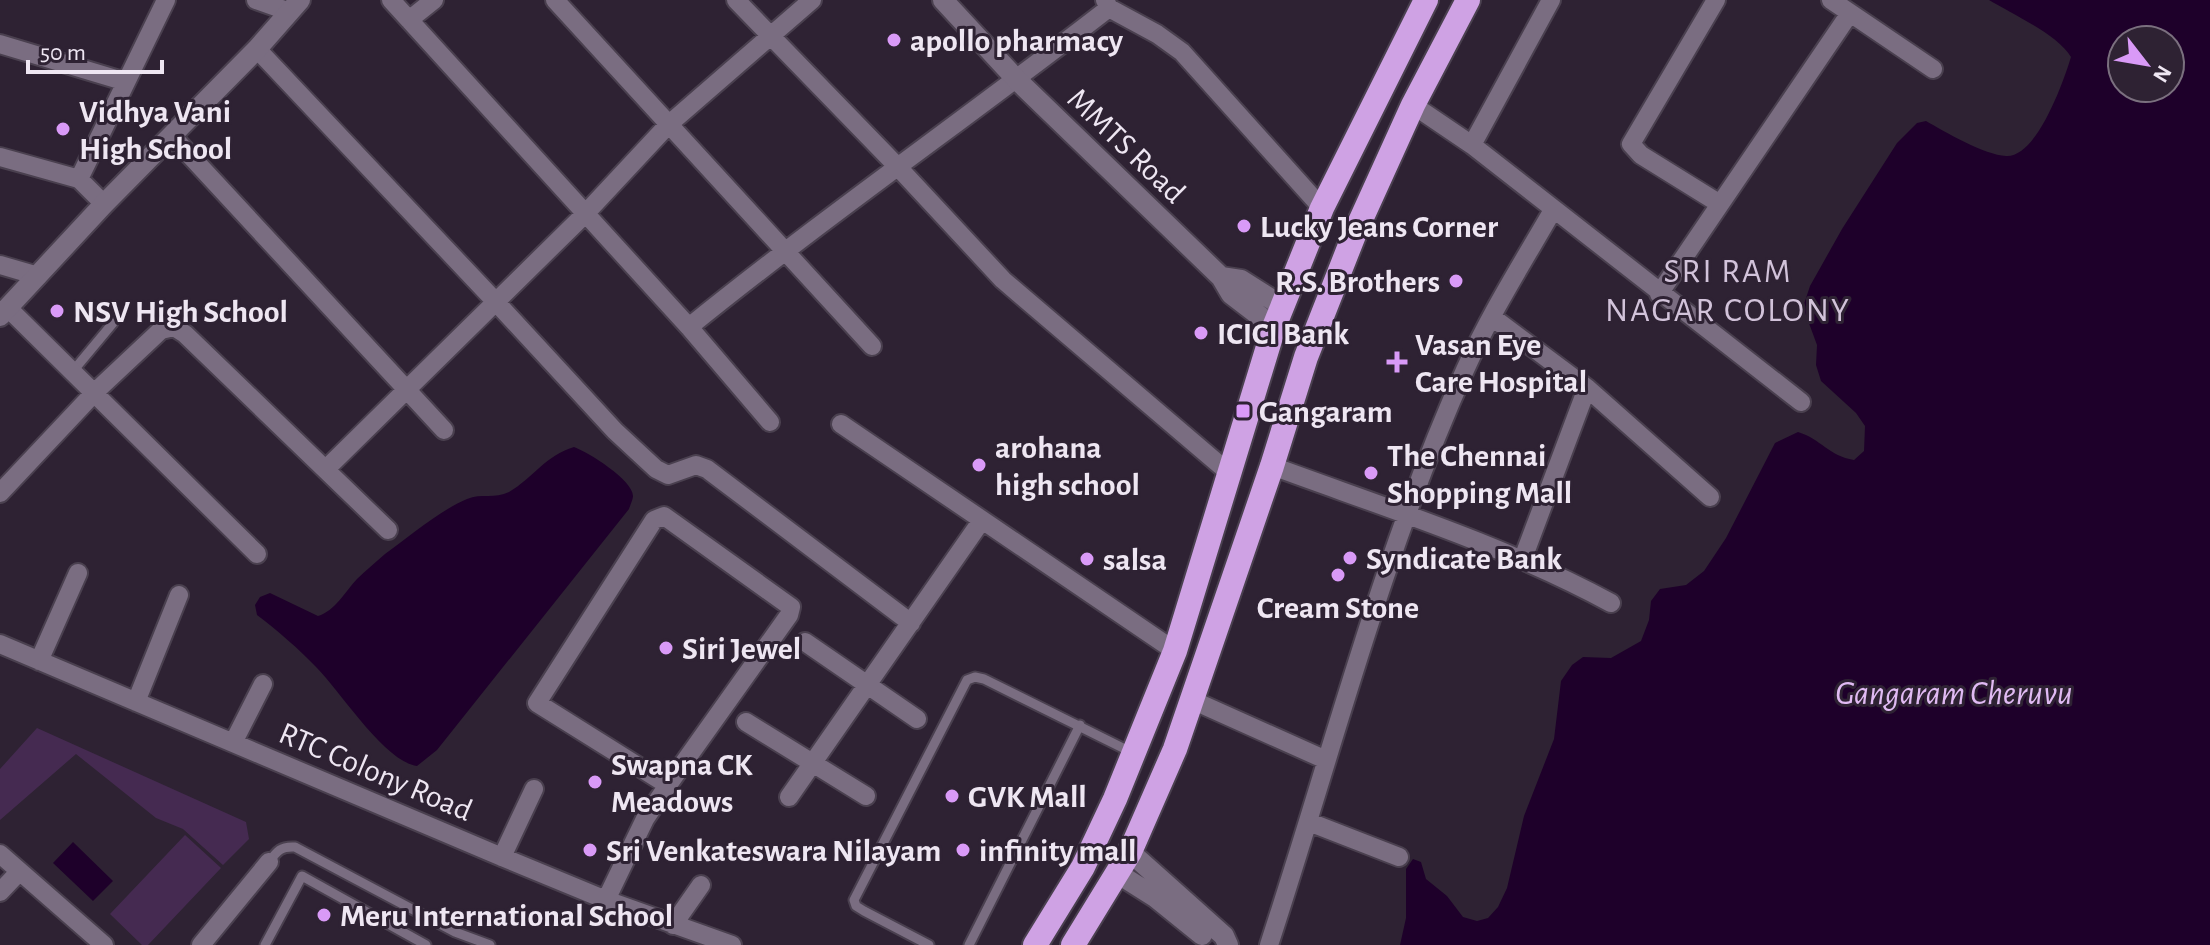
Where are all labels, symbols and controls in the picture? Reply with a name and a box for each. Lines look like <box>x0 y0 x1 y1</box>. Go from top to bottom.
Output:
scale bar <box>28 24 162 74</box>
north arrow <box>2106 24 2186 104</box>
place label: apollo pharmacy <box>910 25 1124 57</box>
marker: apollo pharmacy <box>885 31 903 49</box>
text: 50 m <box>40 41 86 65</box>
text: N <box>2149 62 2176 86</box>
street label: MMTS Road <box>1061 82 1191 209</box>
place label: Vidhya Vani High School <box>79 96 232 165</box>
marker: Vidhya Vani High School <box>54 120 72 138</box>
place label: Lucky Jeans Corner <box>1260 211 1498 243</box>
marker: Lucky Jeans Corner <box>1235 217 1253 235</box>
district label: SRI RAM NAGAR COLONY <box>1605 255 1851 328</box>
place label: R.S. Brothers <box>1275 266 1440 298</box>
marker: R.S. Brothers <box>1447 272 1465 290</box>
place label: NSV High School <box>73 296 288 328</box>
marker: NSV High School <box>48 302 66 320</box>
place label: ICICI Bank <box>1217 318 1349 350</box>
marker: ICICI Bank <box>1192 324 1210 342</box>
place label: Vasan Eye Care Hospital <box>1415 329 1587 398</box>
marker: Vasan Eye Care Hospital <box>1386 351 1408 373</box>
place label: Gangaram <box>1259 396 1393 428</box>
marker: Gangaram <box>1234 402 1252 420</box>
place label: arohana high school <box>995 432 1140 501</box>
place label: The Chennai Shopping Mall <box>1387 440 1572 509</box>
marker: arohana high school <box>970 456 988 474</box>
marker: The Chennai Shopping Mall <box>1362 464 1380 482</box>
place label: Syndicate Bank <box>1366 543 1562 575</box>
place label: salsa <box>1103 544 1167 576</box>
marker: Syndicate Bank <box>1341 549 1359 567</box>
marker: salsa <box>1078 550 1096 568</box>
marker: Cream Stone <box>1329 566 1347 584</box>
place label: Cream Stone <box>1257 592 1419 624</box>
place label: Siri Jewel <box>682 633 801 665</box>
marker: Siri Jewel <box>657 639 675 657</box>
water label: Gangaram Cheruvu <box>1835 677 2073 711</box>
street label: RTC Colony Road <box>274 717 477 827</box>
place label: Swapna CK Meadows <box>611 749 753 818</box>
marker: Swapna CK Meadows <box>586 773 604 791</box>
place label: GVK Mall <box>968 781 1087 813</box>
marker: GVK Mall <box>943 787 961 805</box>
place label: Sri Venkateswara Nilayam <box>606 835 941 867</box>
place label: infinity mall <box>979 835 1136 867</box>
marker: Sri Venkateswara Nilayam <box>581 841 599 859</box>
marker: infinity mall <box>954 841 972 859</box>
place label: Meru International School <box>340 900 673 932</box>
marker: Meru International School <box>315 906 333 924</box>

